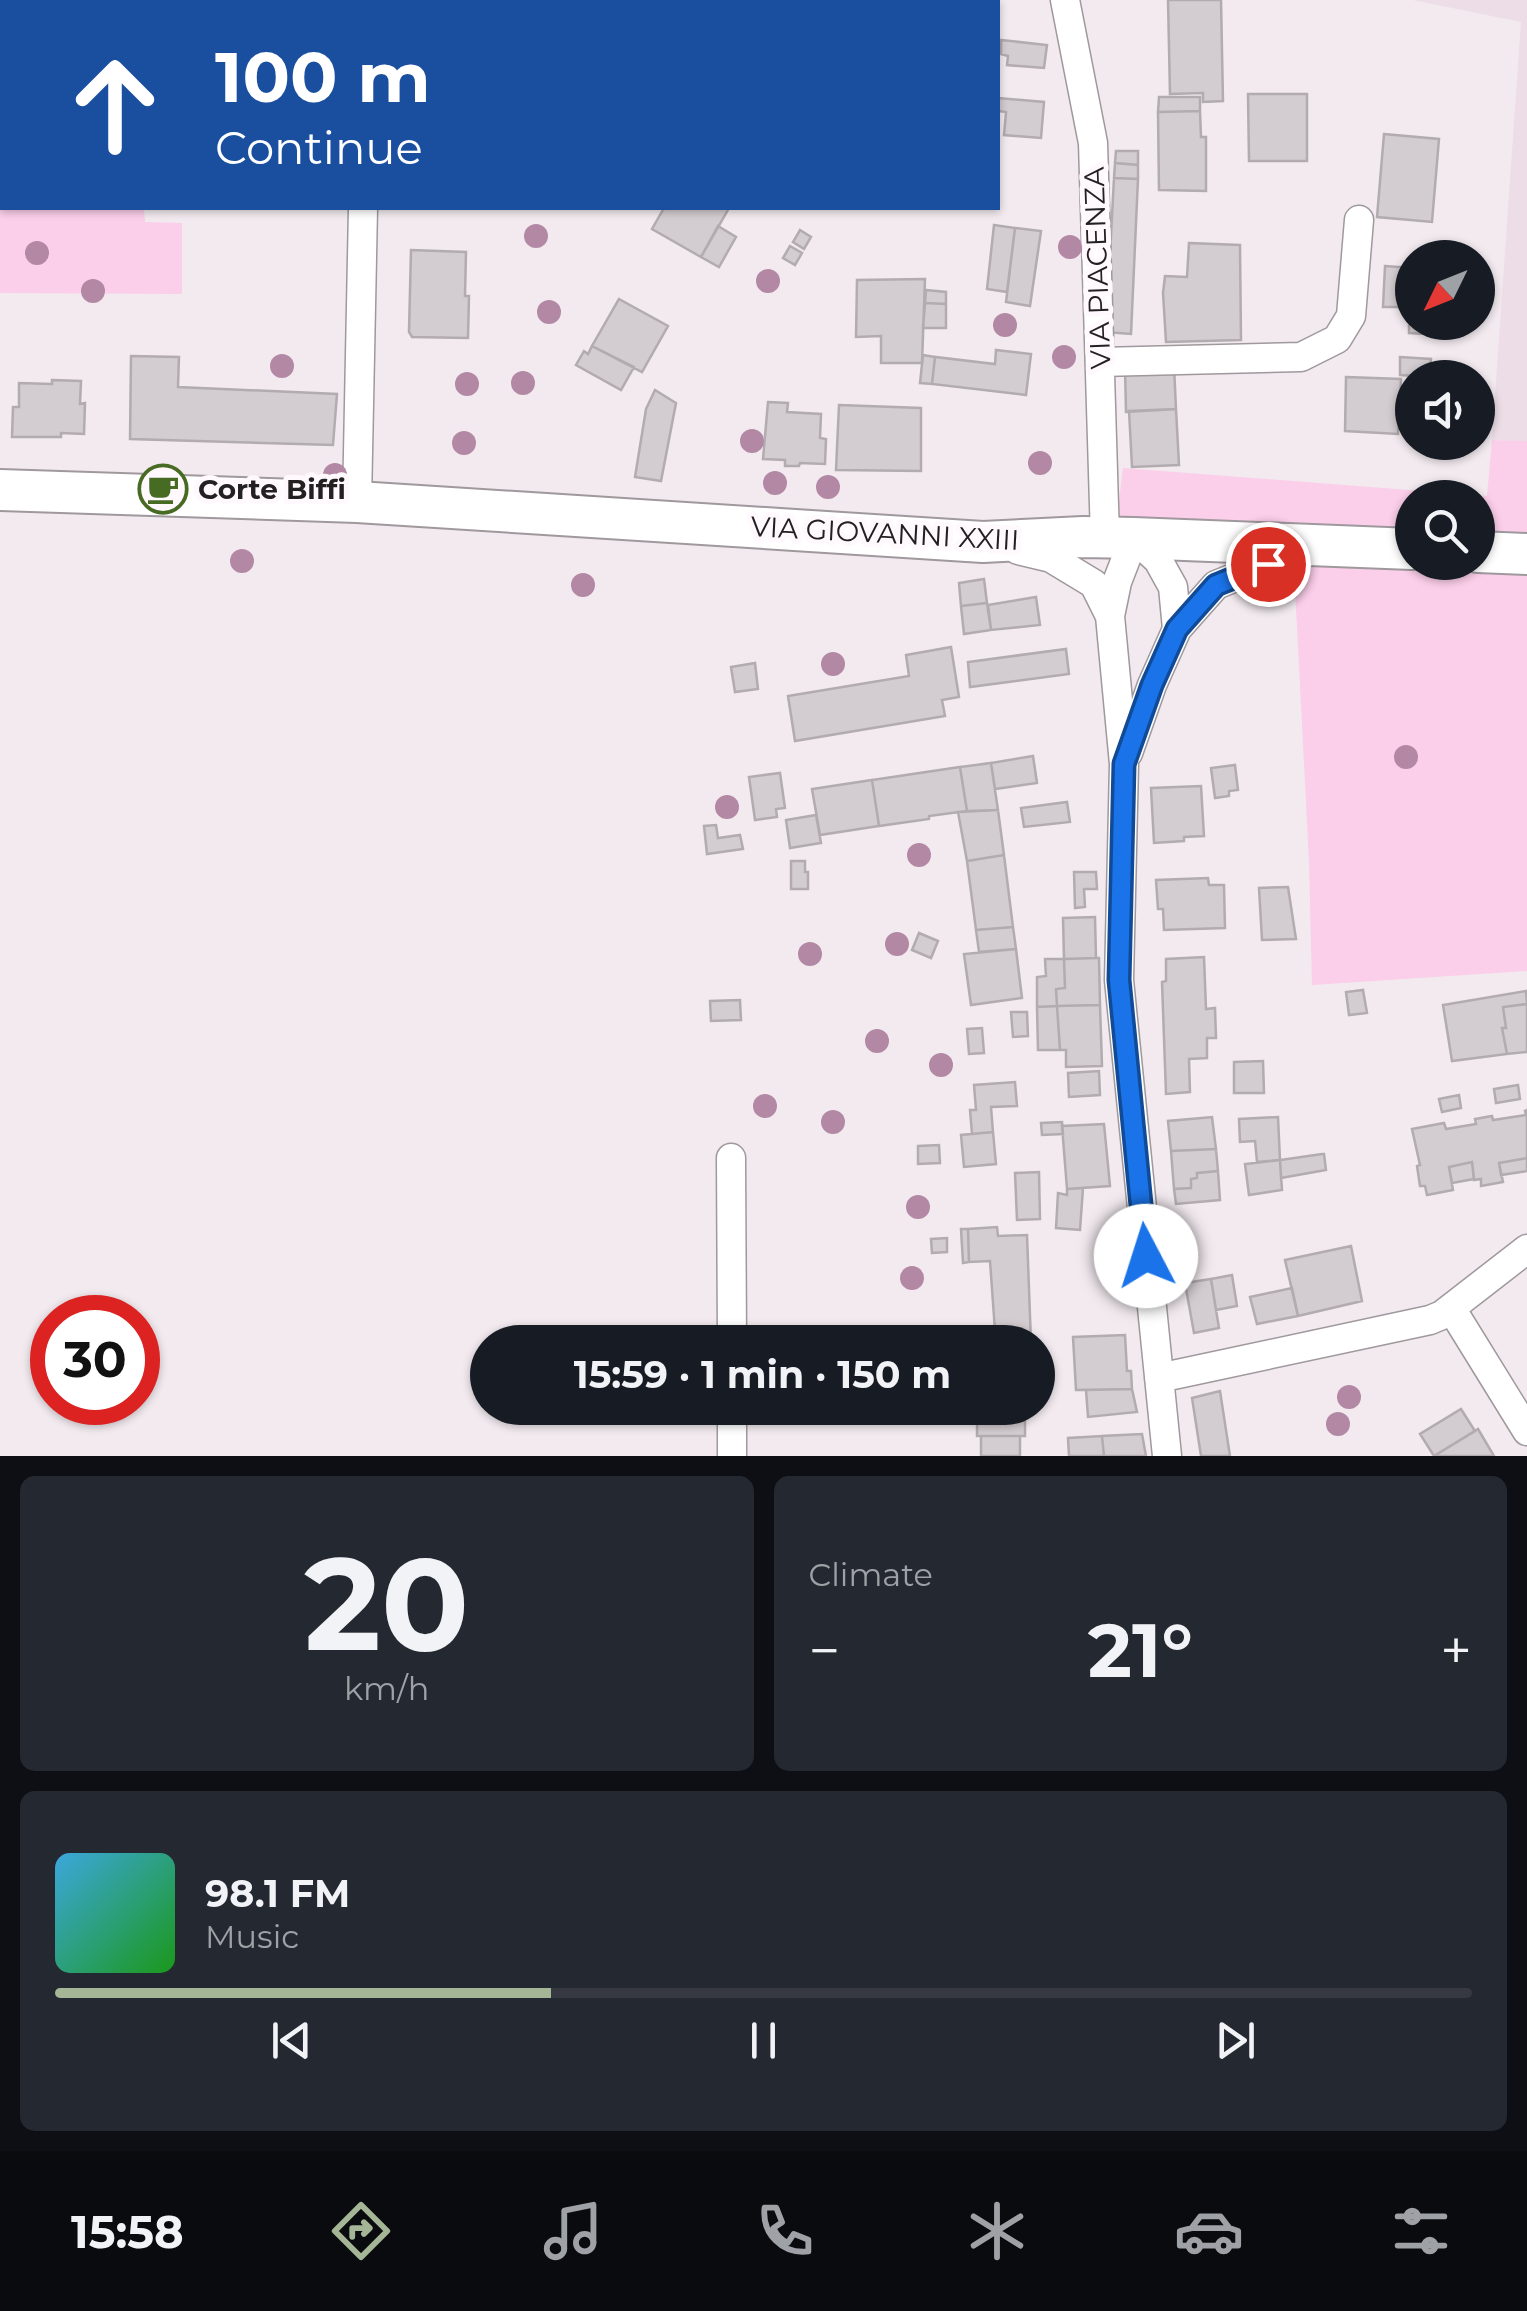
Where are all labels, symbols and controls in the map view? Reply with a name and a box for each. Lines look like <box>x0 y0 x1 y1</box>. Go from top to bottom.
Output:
text: 100 m <box>215 34 431 120</box>
icon: ahead <box>50 40 180 170</box>
text: Continue <box>215 120 423 175</box>
street label: VIA PIACENZA <box>1076 165 1118 370</box>
north arrow <box>1395 240 1495 340</box>
map controls <box>1395 240 1495 580</box>
button: sound <box>1395 360 1495 460</box>
cafe icon: Corte Biffi <box>137 463 189 515</box>
place label: Corte Biffi <box>198 472 346 506</box>
button: search <box>1395 480 1495 580</box>
street label: VIA GIOVANNI XXIII <box>750 509 1020 557</box>
pin <box>1226 522 1311 607</box>
icon: arrive <box>1241 537 1296 592</box>
position arrow <box>1094 1204 1198 1308</box>
speed limit sign: 30 <box>30 1295 160 1425</box>
text: 15:59 · 1 min · 150 m <box>574 1351 951 1398</box>
text: 20 <box>304 1524 469 1683</box>
text: Climate <box>809 1555 933 1594</box>
text: 21° <box>1088 1604 1193 1696</box>
text: − <box>809 1617 840 1684</box>
text: + <box>1440 1617 1472 1684</box>
text: km/h <box>344 1669 429 1708</box>
text: 98.1 FM <box>205 1870 350 1917</box>
text: Music <box>205 1917 299 1956</box>
icon: previous <box>264 2013 319 2068</box>
icon: pause <box>736 2013 791 2068</box>
icon: next <box>1208 2013 1263 2068</box>
icon: directions <box>326 2196 396 2266</box>
icon: music <box>538 2196 608 2266</box>
icon: phone <box>750 2196 820 2266</box>
icon: climate <box>962 2196 1032 2266</box>
icon: car <box>1174 2196 1244 2266</box>
icon: filters <box>1386 2196 1456 2266</box>
text: 15:58 <box>71 2204 184 2259</box>

